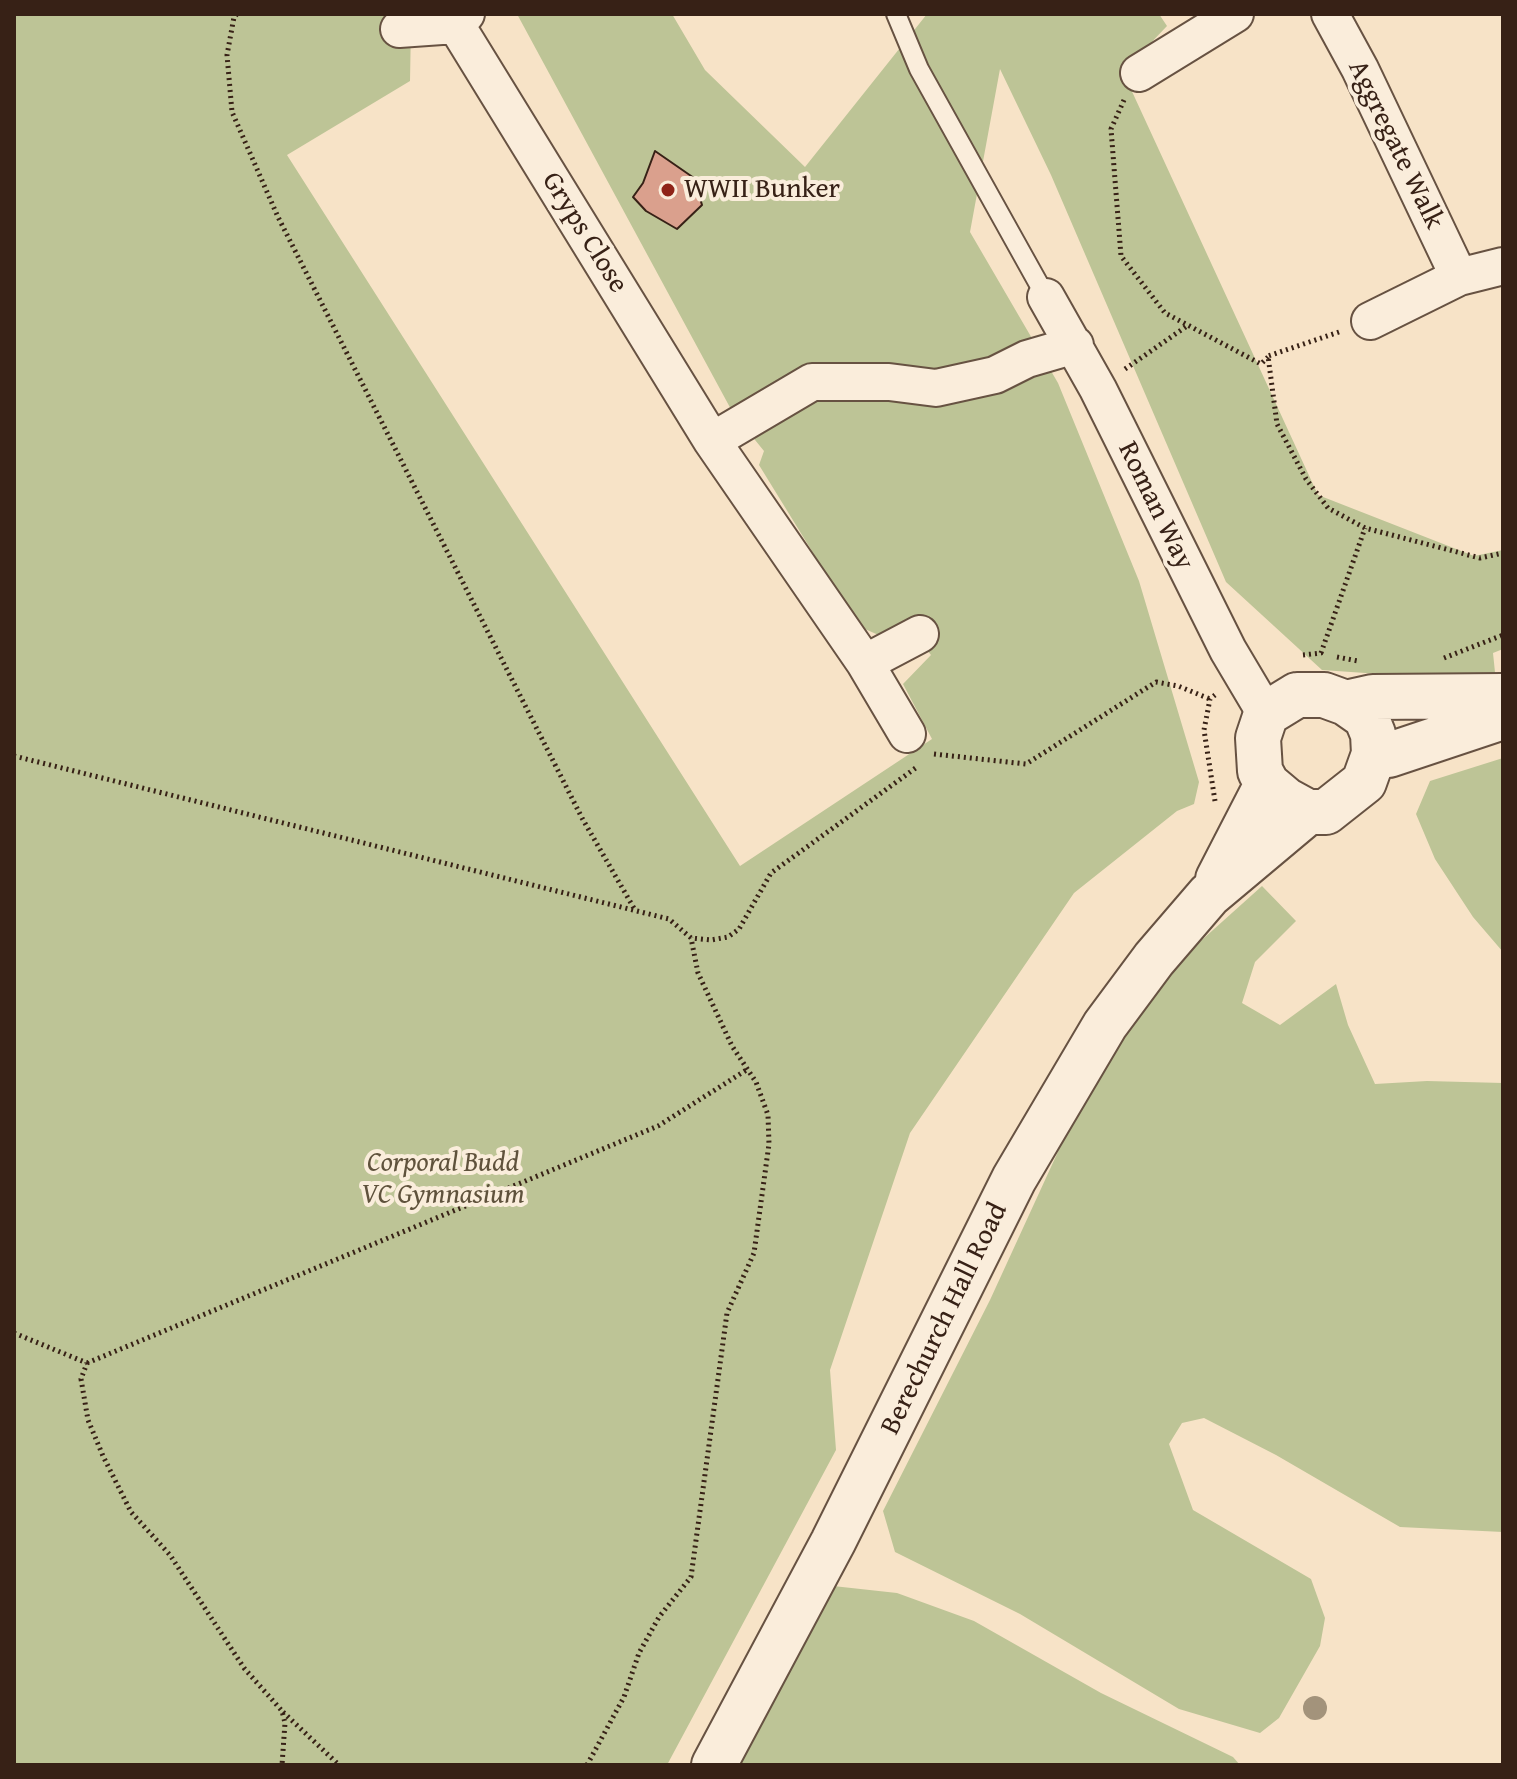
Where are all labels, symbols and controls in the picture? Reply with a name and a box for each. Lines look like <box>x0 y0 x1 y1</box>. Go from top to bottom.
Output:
street label: Aggregate Walk <box>1340 55 1450 235</box>
street label: Gryps Close <box>534 166 634 300</box>
place label: WWII Bunker <box>684 173 840 207</box>
marker: WWII Bunker <box>659 181 677 199</box>
street label: Roman Way <box>1110 436 1200 576</box>
park label: Corporal Budd VC Gymnasium <box>361 1147 525 1213</box>
street label: Berechurch Hall Road <box>874 1198 1016 1440</box>

